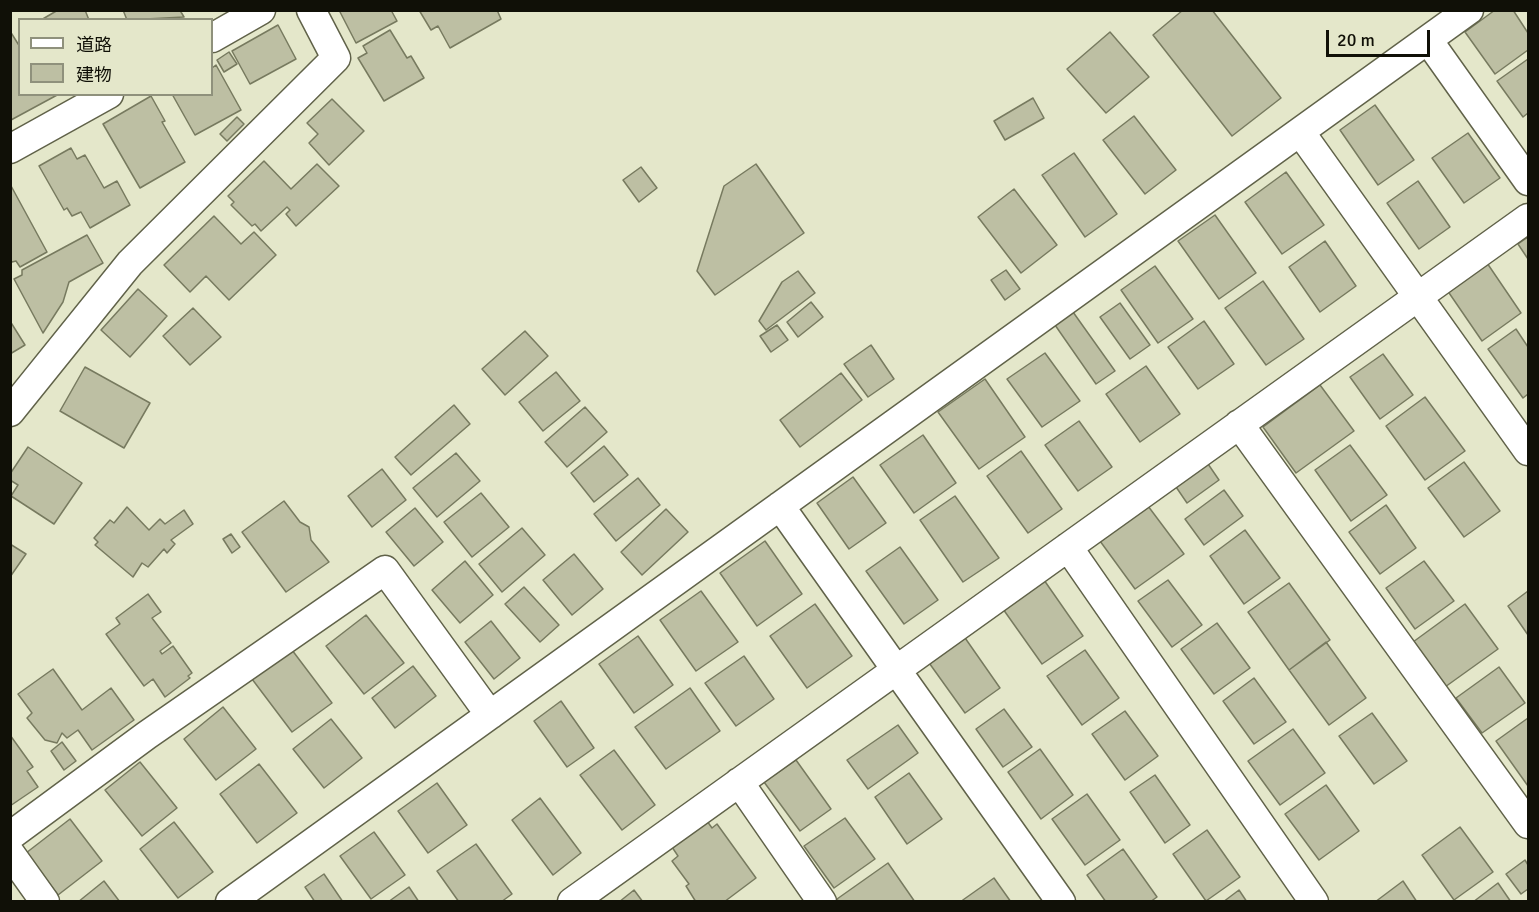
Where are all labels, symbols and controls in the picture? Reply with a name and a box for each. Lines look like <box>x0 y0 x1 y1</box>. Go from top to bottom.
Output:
legend <box>18 18 213 96</box>
scale bar <box>1329 18 1432 56</box>
text: 20 m <box>1337 29 1375 51</box>
text: 道路 <box>76 34 112 56</box>
text: 建物 <box>76 64 112 86</box>

